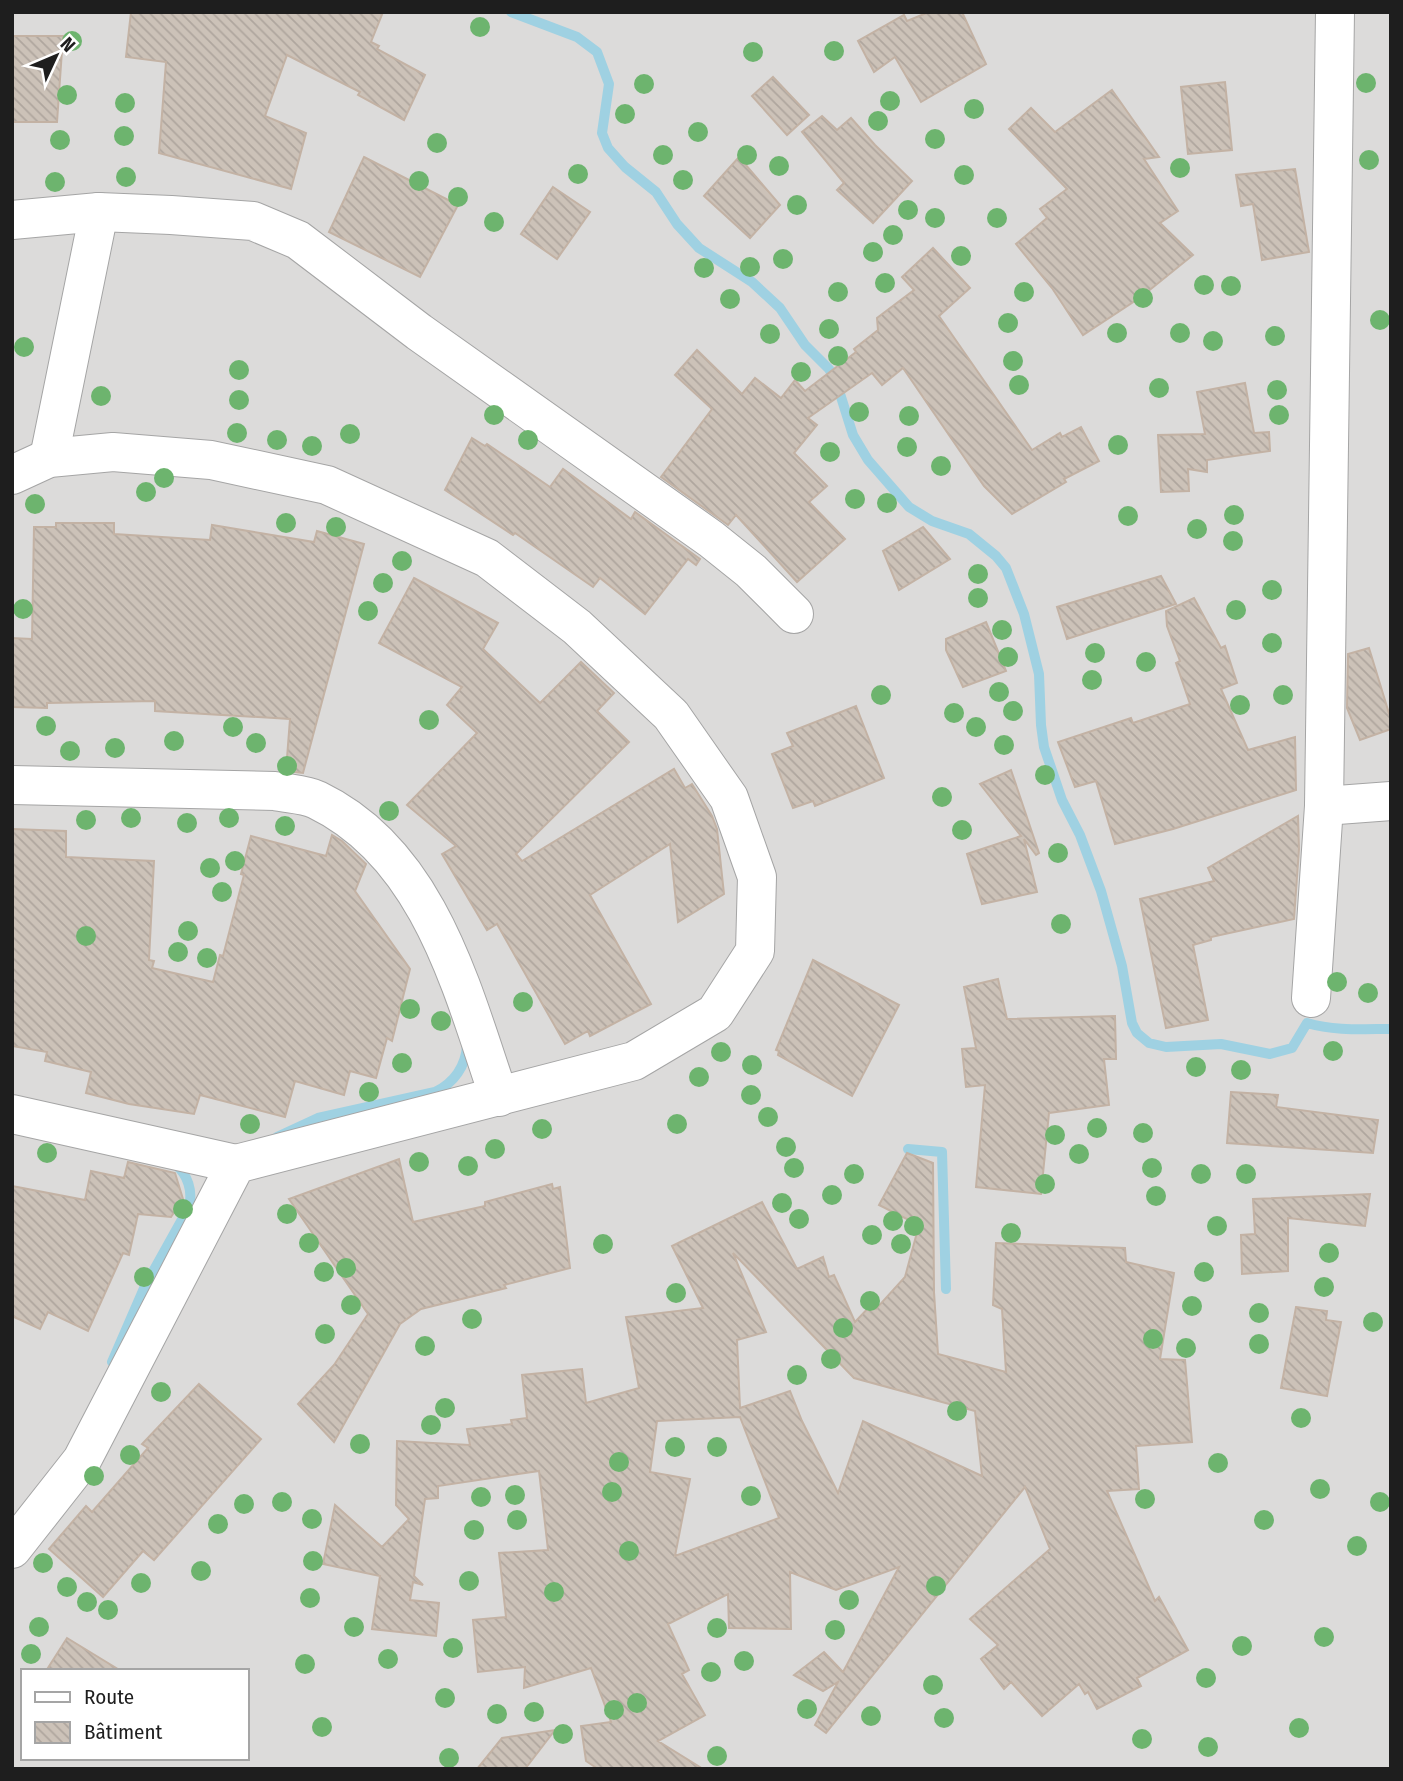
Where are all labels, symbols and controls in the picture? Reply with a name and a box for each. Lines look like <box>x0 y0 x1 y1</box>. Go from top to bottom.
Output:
north arrow <box>21 21 91 91</box>
text: N <box>56 32 80 57</box>
legend <box>21 1669 248 1760</box>
text: Route <box>84 1684 134 1710</box>
text: Bâtiment <box>84 1719 163 1745</box>

